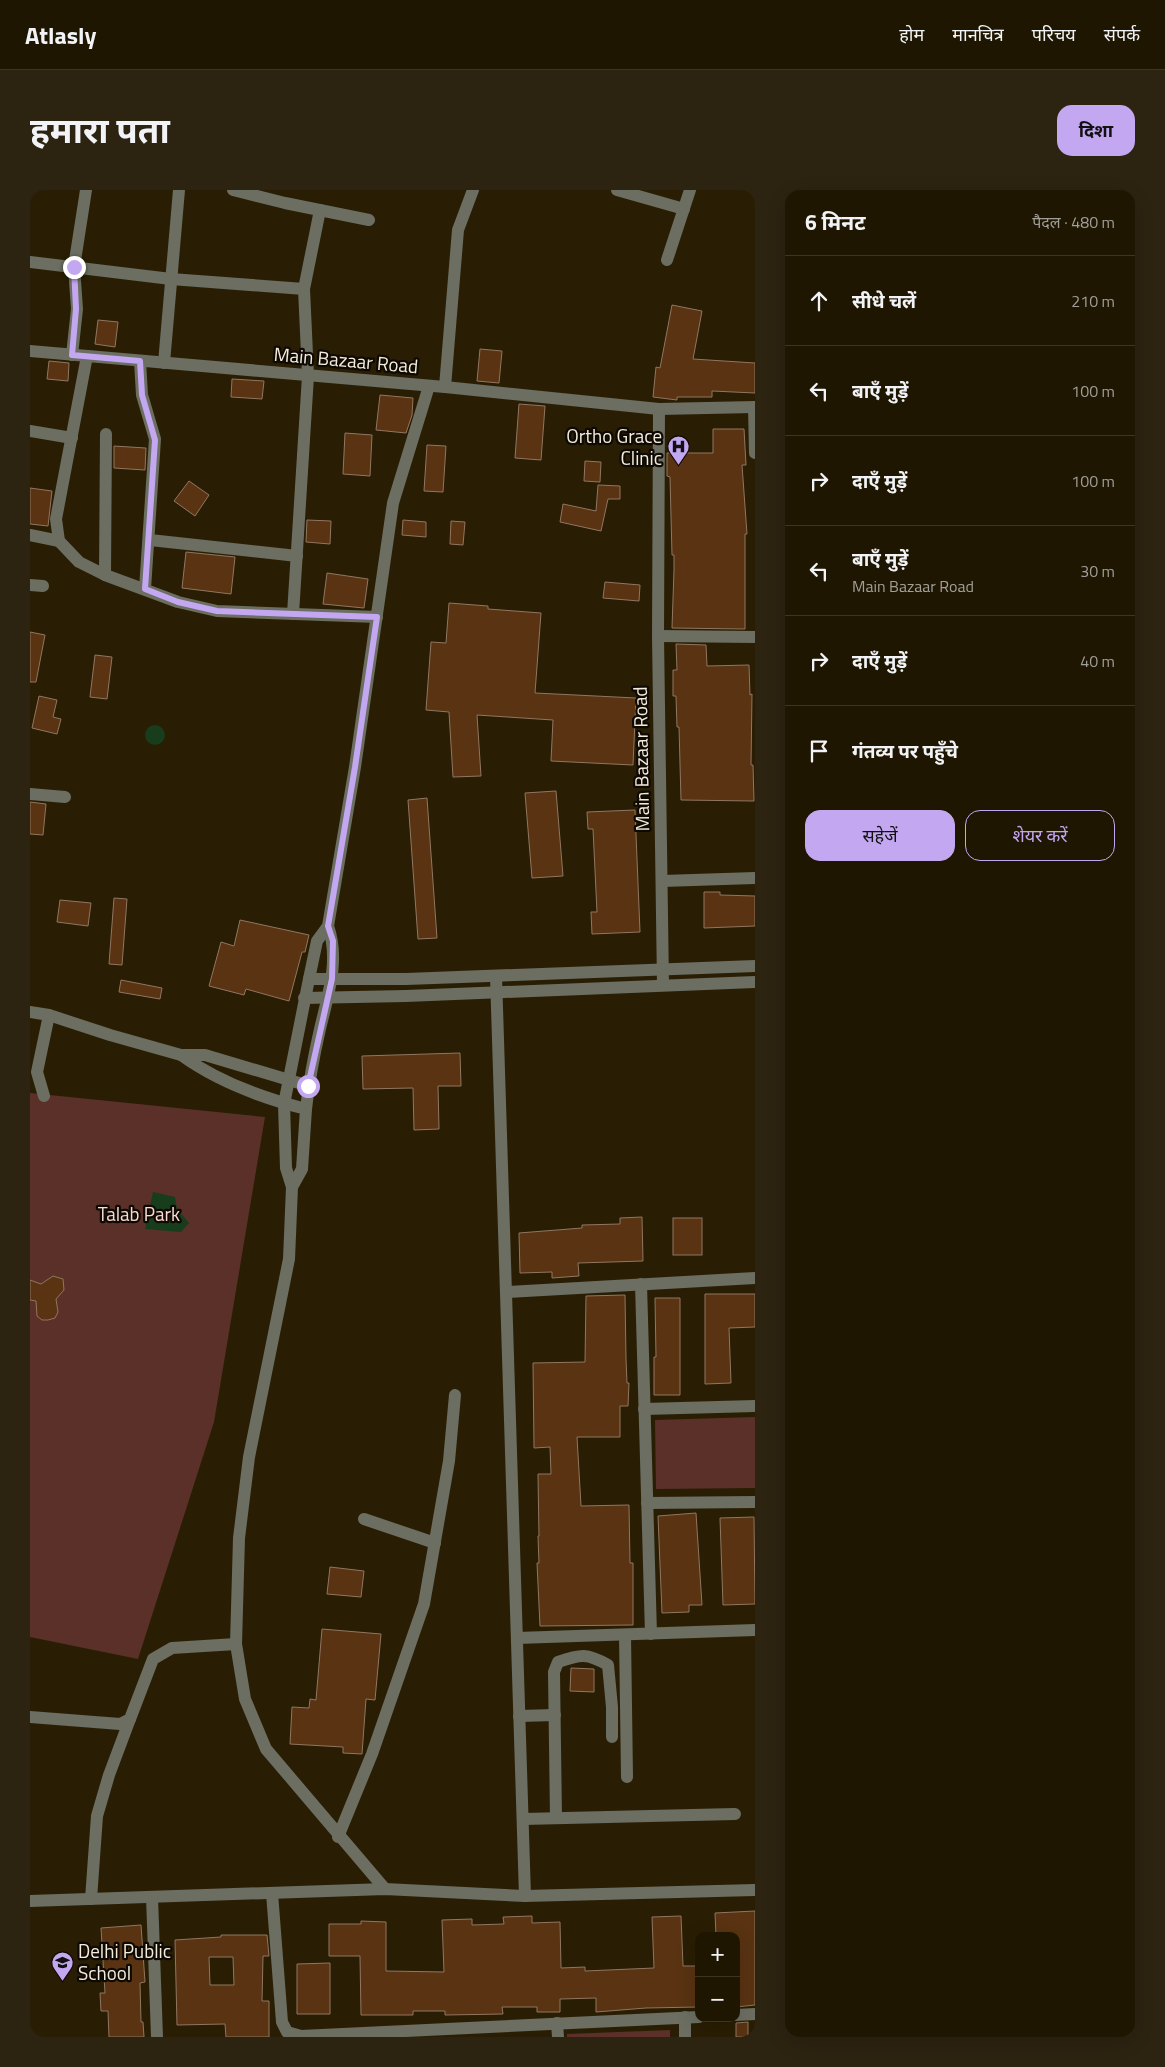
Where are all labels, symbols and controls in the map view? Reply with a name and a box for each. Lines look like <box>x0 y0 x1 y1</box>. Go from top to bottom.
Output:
text: Atlasly <box>25 17 96 53</box>
text: होम <box>899 21 924 48</box>
text: मानचित्र <box>952 21 1004 48</box>
text: परिचय <box>1032 21 1076 48</box>
text: संपर्क <box>1104 21 1140 48</box>
text: हमारा पता <box>30 103 170 157</box>
button: दिशा <box>1057 105 1135 156</box>
text: 6 मिनट <box>805 206 865 238</box>
text: पैदल · 480 m <box>1032 210 1115 234</box>
route end <box>63 256 86 279</box>
text: सीधे चलें <box>852 286 916 315</box>
icon: ahead <box>805 287 833 315</box>
text: 210 m <box>1071 289 1115 313</box>
street label: Main Bazaar Road <box>273 339 419 380</box>
text: बाएँ मुड़ें <box>852 376 908 405</box>
icon: left <box>805 377 833 405</box>
text: 100 m <box>1071 379 1115 403</box>
place label: Ortho Grace Clinic <box>566 421 662 472</box>
hospital icon: Ortho Grace Clinic <box>666 435 690 466</box>
text: दाएँ मुड़ें <box>852 466 907 495</box>
icon: right <box>805 467 833 495</box>
text: 100 m <box>1071 469 1115 493</box>
text: बाएँ मुड़ें <box>852 544 908 573</box>
icon: left <box>805 557 833 585</box>
text: 30 m <box>1080 559 1115 583</box>
text: Main Bazaar Road <box>852 574 974 598</box>
text: दाएँ मुड़ें <box>852 646 907 675</box>
icon: right <box>805 647 833 675</box>
text: 40 m <box>1080 649 1115 673</box>
street label: Main Bazaar Road <box>625 686 656 832</box>
text: गंतव्य पर पहुँचे <box>852 736 958 765</box>
icon: arrive <box>805 737 833 765</box>
button: सहेजें <box>805 810 955 861</box>
button: शेयर करें <box>965 810 1115 861</box>
route start <box>297 1075 320 1098</box>
park label: Talab Park <box>98 1199 180 1228</box>
map controls <box>695 1932 740 2022</box>
button: + <box>695 1932 740 1977</box>
place label: Delhi Public School <box>78 1936 171 1987</box>
school or university icon: Delhi Public School <box>50 1950 74 1981</box>
button: − <box>695 1977 740 2022</box>

